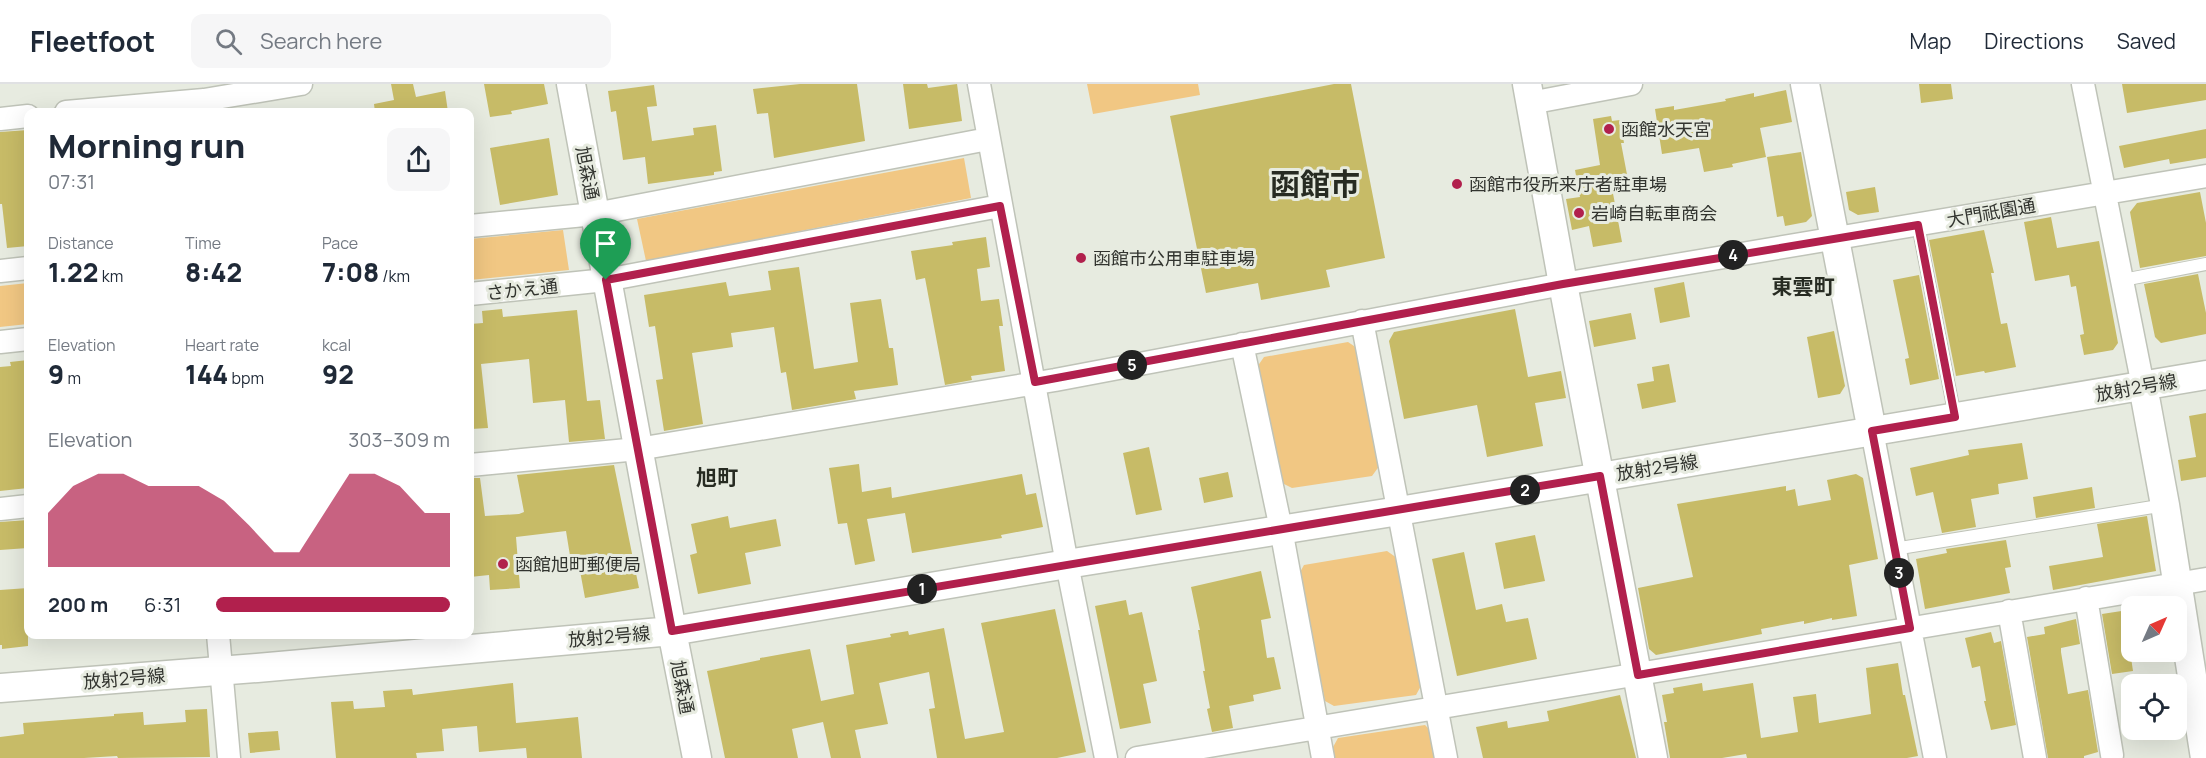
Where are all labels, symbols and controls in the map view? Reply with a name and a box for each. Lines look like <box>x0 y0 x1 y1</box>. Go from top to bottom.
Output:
search box <box>191 14 611 68</box>
text: Fleetfoot <box>30 22 155 60</box>
icon: search <box>212 25 245 58</box>
text: Search here <box>260 26 382 56</box>
text: Map <box>1910 27 1951 55</box>
text: Directions <box>1984 27 2084 55</box>
text: Saved <box>2117 27 2176 55</box>
place label: 函館水天宮 <box>1621 117 1711 141</box>
marker: 函館水天宮 <box>1602 122 1616 136</box>
text: Morning run <box>48 123 245 168</box>
button: share <box>387 128 450 191</box>
street label: 旭森通 <box>571 144 605 202</box>
district label: 函館市 <box>1270 163 1360 204</box>
text: 07:31 <box>48 168 95 195</box>
place label: 函館市役所来庁者駐車場 <box>1469 172 1667 196</box>
marker: 函館市役所来庁者駐車場 <box>1450 177 1464 191</box>
street label: 大門祇園通 <box>1945 192 2037 232</box>
place label: 岩崎自転車商会 <box>1591 201 1717 225</box>
marker: 岩崎自転車商会 <box>1572 206 1586 220</box>
pin <box>580 218 631 280</box>
icon: arrive <box>589 227 622 260</box>
text: Distance <box>48 232 114 254</box>
text: Time <box>185 232 221 254</box>
text: Pace <box>322 232 358 254</box>
pin: 4 <box>1718 240 1748 270</box>
text: 4 <box>1728 244 1738 266</box>
place label: 函館市公用車駐車場 <box>1093 246 1255 270</box>
marker: 函館市公用車駐車場 <box>1074 251 1088 265</box>
text: 1.22 <box>48 254 99 290</box>
text: 8:42 <box>185 254 242 290</box>
text: 7:08 <box>322 254 379 290</box>
text: km <box>99 265 123 287</box>
text: /km <box>379 265 410 287</box>
district label: 東雲町 <box>1772 272 1835 300</box>
street label: さかえ通 <box>485 273 559 305</box>
text: Elevation <box>48 334 116 356</box>
text: Heart rate <box>185 334 259 356</box>
text: kcal <box>322 334 351 356</box>
pin: 5 <box>1117 350 1147 380</box>
text: 5 <box>1127 354 1137 376</box>
text: 9 <box>48 356 64 392</box>
text: 144 <box>185 356 228 392</box>
text: 92 <box>322 356 354 392</box>
text: m <box>64 367 81 389</box>
text: bpm <box>228 367 264 389</box>
street label: 放射2号線 <box>2093 368 2179 406</box>
text: Elevation <box>48 426 132 453</box>
text: 303–309 m <box>348 426 450 453</box>
street label: 放射2号線 <box>1614 449 1700 485</box>
district label: 旭町 <box>696 463 738 491</box>
pin: 2 <box>1510 475 1540 505</box>
text: 2 <box>1520 479 1530 501</box>
place label: 函館旭町郵便局 <box>515 552 641 576</box>
marker: 函館旭町郵便局 <box>496 557 510 571</box>
pin: 3 <box>1884 558 1914 588</box>
text: 3 <box>1894 562 1904 584</box>
pin: 1 <box>907 574 937 604</box>
text: 1 <box>918 578 926 600</box>
text: 200 m <box>48 591 108 618</box>
text: 6:31 <box>144 591 181 618</box>
north arrow <box>2121 596 2187 662</box>
map controls <box>2121 596 2187 740</box>
street label: 放射2号線 <box>567 620 651 652</box>
street label: 旭森通 <box>666 658 700 716</box>
street label: 放射2号線 <box>82 662 166 694</box>
button: locate <box>2121 674 2187 740</box>

